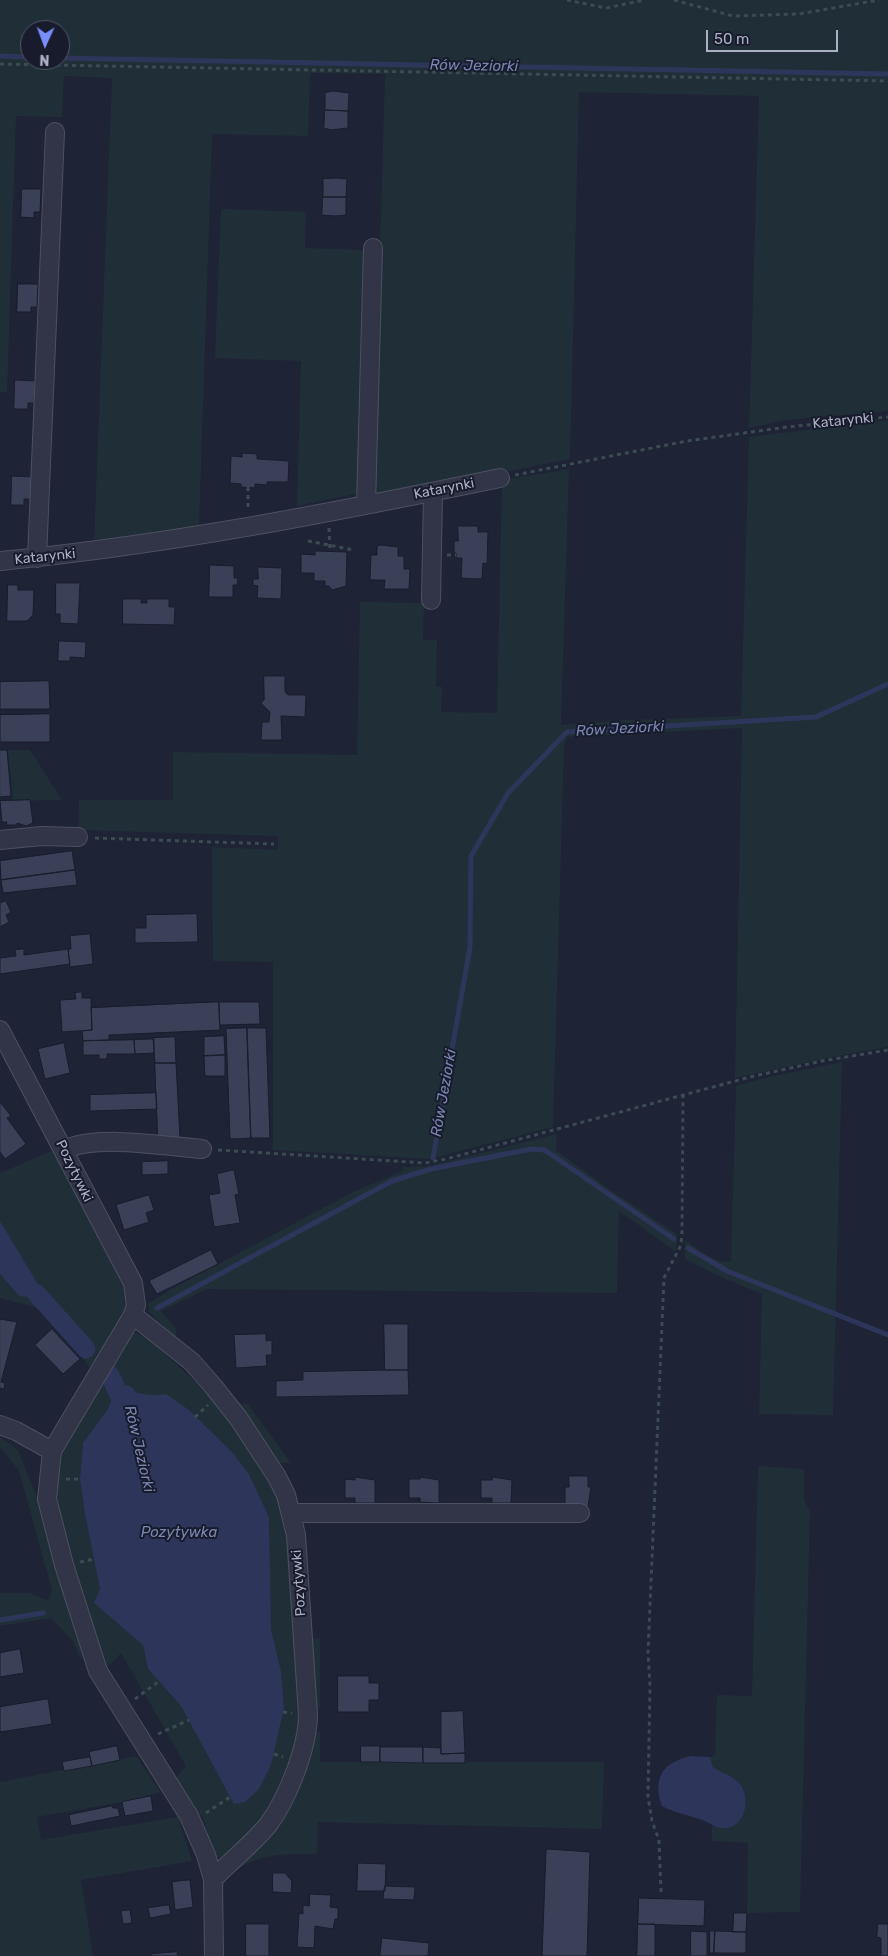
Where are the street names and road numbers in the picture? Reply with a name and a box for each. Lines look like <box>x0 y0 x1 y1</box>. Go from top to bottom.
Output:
street label: Katarynki <box>812 409 874 433</box>
street label: Katarynki <box>412 475 476 503</box>
street label: Katarynki <box>14 545 76 569</box>
street label: Pozytywki <box>52 1137 96 1205</box>
street label: Pozytywki <box>288 1549 310 1617</box>

